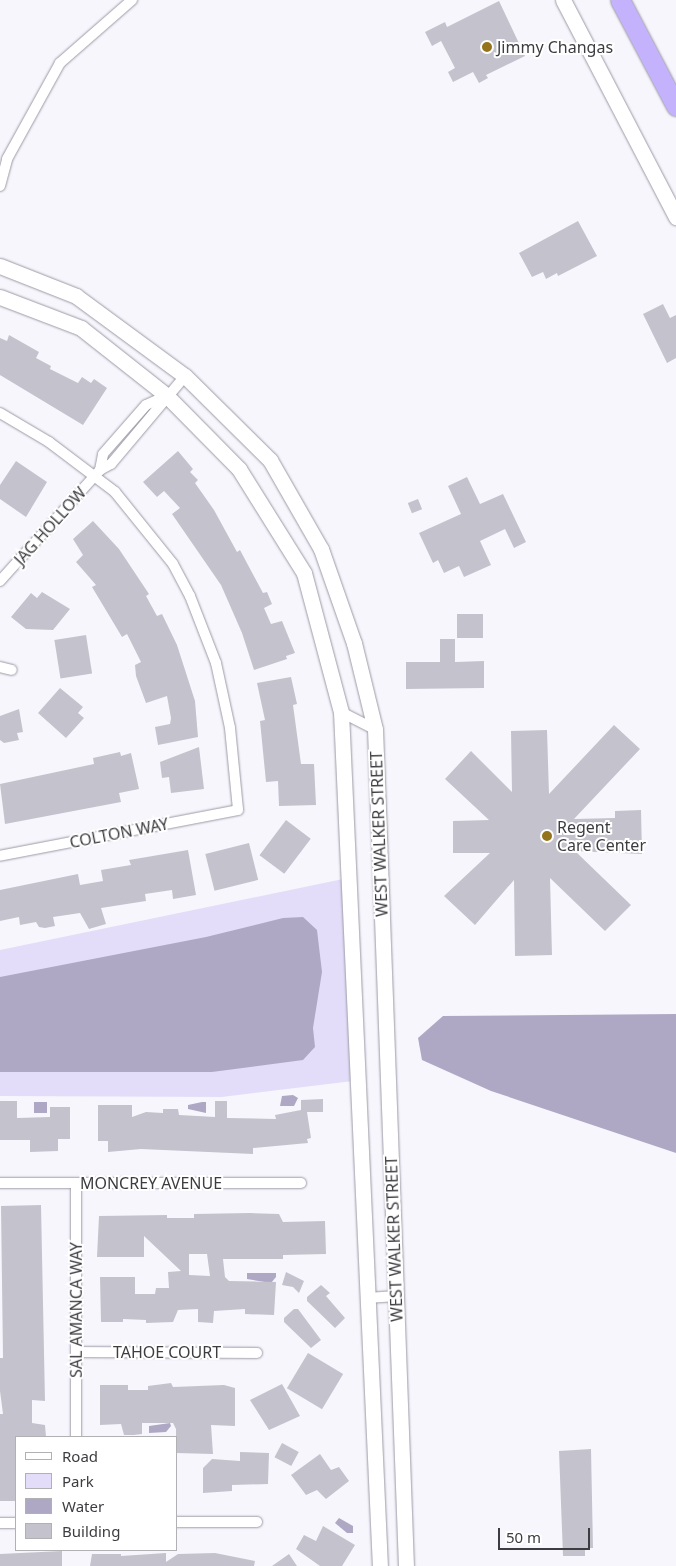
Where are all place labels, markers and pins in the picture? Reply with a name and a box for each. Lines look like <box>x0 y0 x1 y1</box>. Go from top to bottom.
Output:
place label: Jimmy Changas <box>497 37 613 57</box>
marker: Jimmy Changas <box>481 41 493 53</box>
place label: Regent Care Center <box>557 817 646 855</box>
marker: Regent Care Center <box>541 830 553 842</box>

